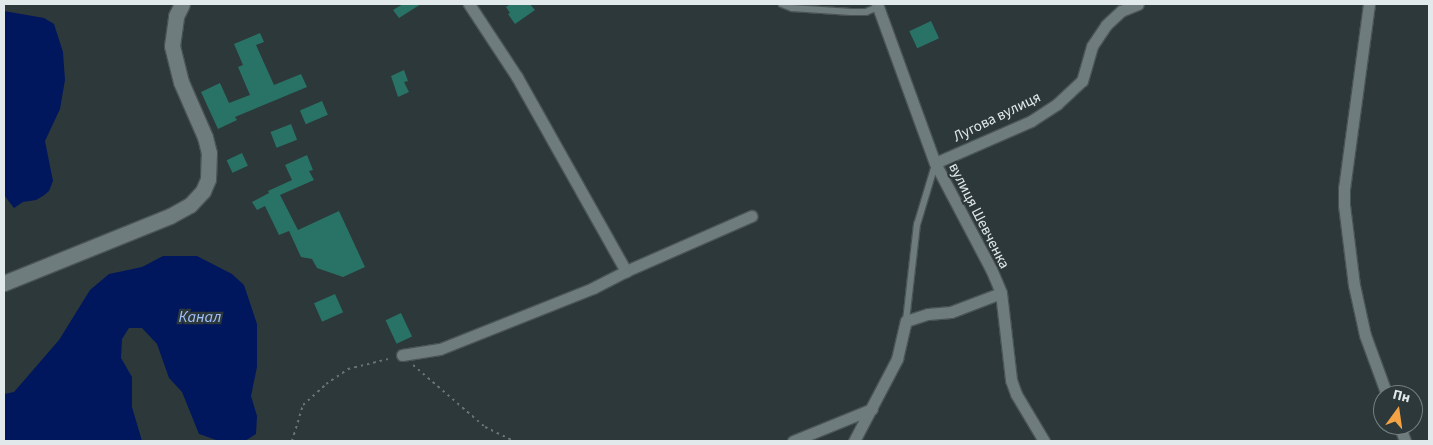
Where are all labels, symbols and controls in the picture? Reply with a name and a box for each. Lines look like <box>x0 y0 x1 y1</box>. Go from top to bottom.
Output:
street label: Лугова вулиця <box>950 88 1044 146</box>
street label: вулиця Шевченка <box>945 160 1013 272</box>
water label: Канал <box>179 307 221 327</box>
north arrow <box>1373 385 1423 435</box>
text: Пн <box>1391 385 1412 408</box>

